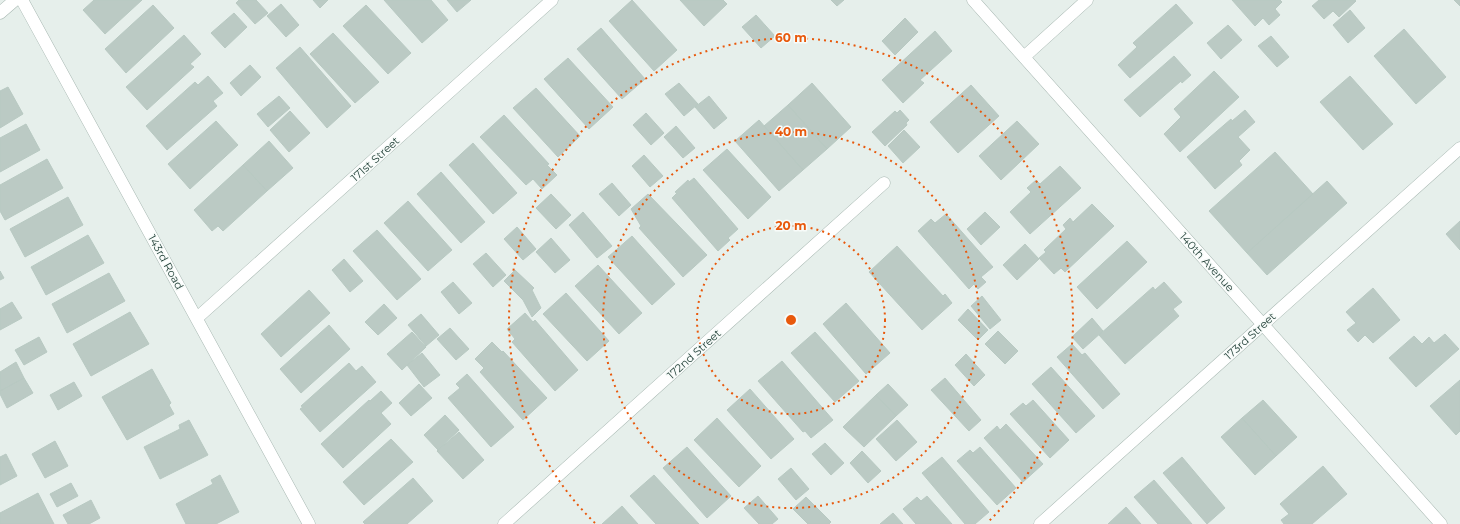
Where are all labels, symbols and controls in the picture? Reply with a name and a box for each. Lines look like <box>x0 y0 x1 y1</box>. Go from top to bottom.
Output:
text: 60 m <box>775 30 807 45</box>
text: 40 m <box>775 124 807 139</box>
street label: 171st Street <box>348 133 403 184</box>
text: 20 m <box>775 218 807 233</box>
street label: 140th Avenue <box>1177 229 1238 295</box>
street label: 143rd Road <box>145 232 187 292</box>
street label: 173rd Street <box>1221 309 1279 363</box>
centre of rings <box>784 313 798 327</box>
street label: 172nd Street <box>664 326 724 382</box>

